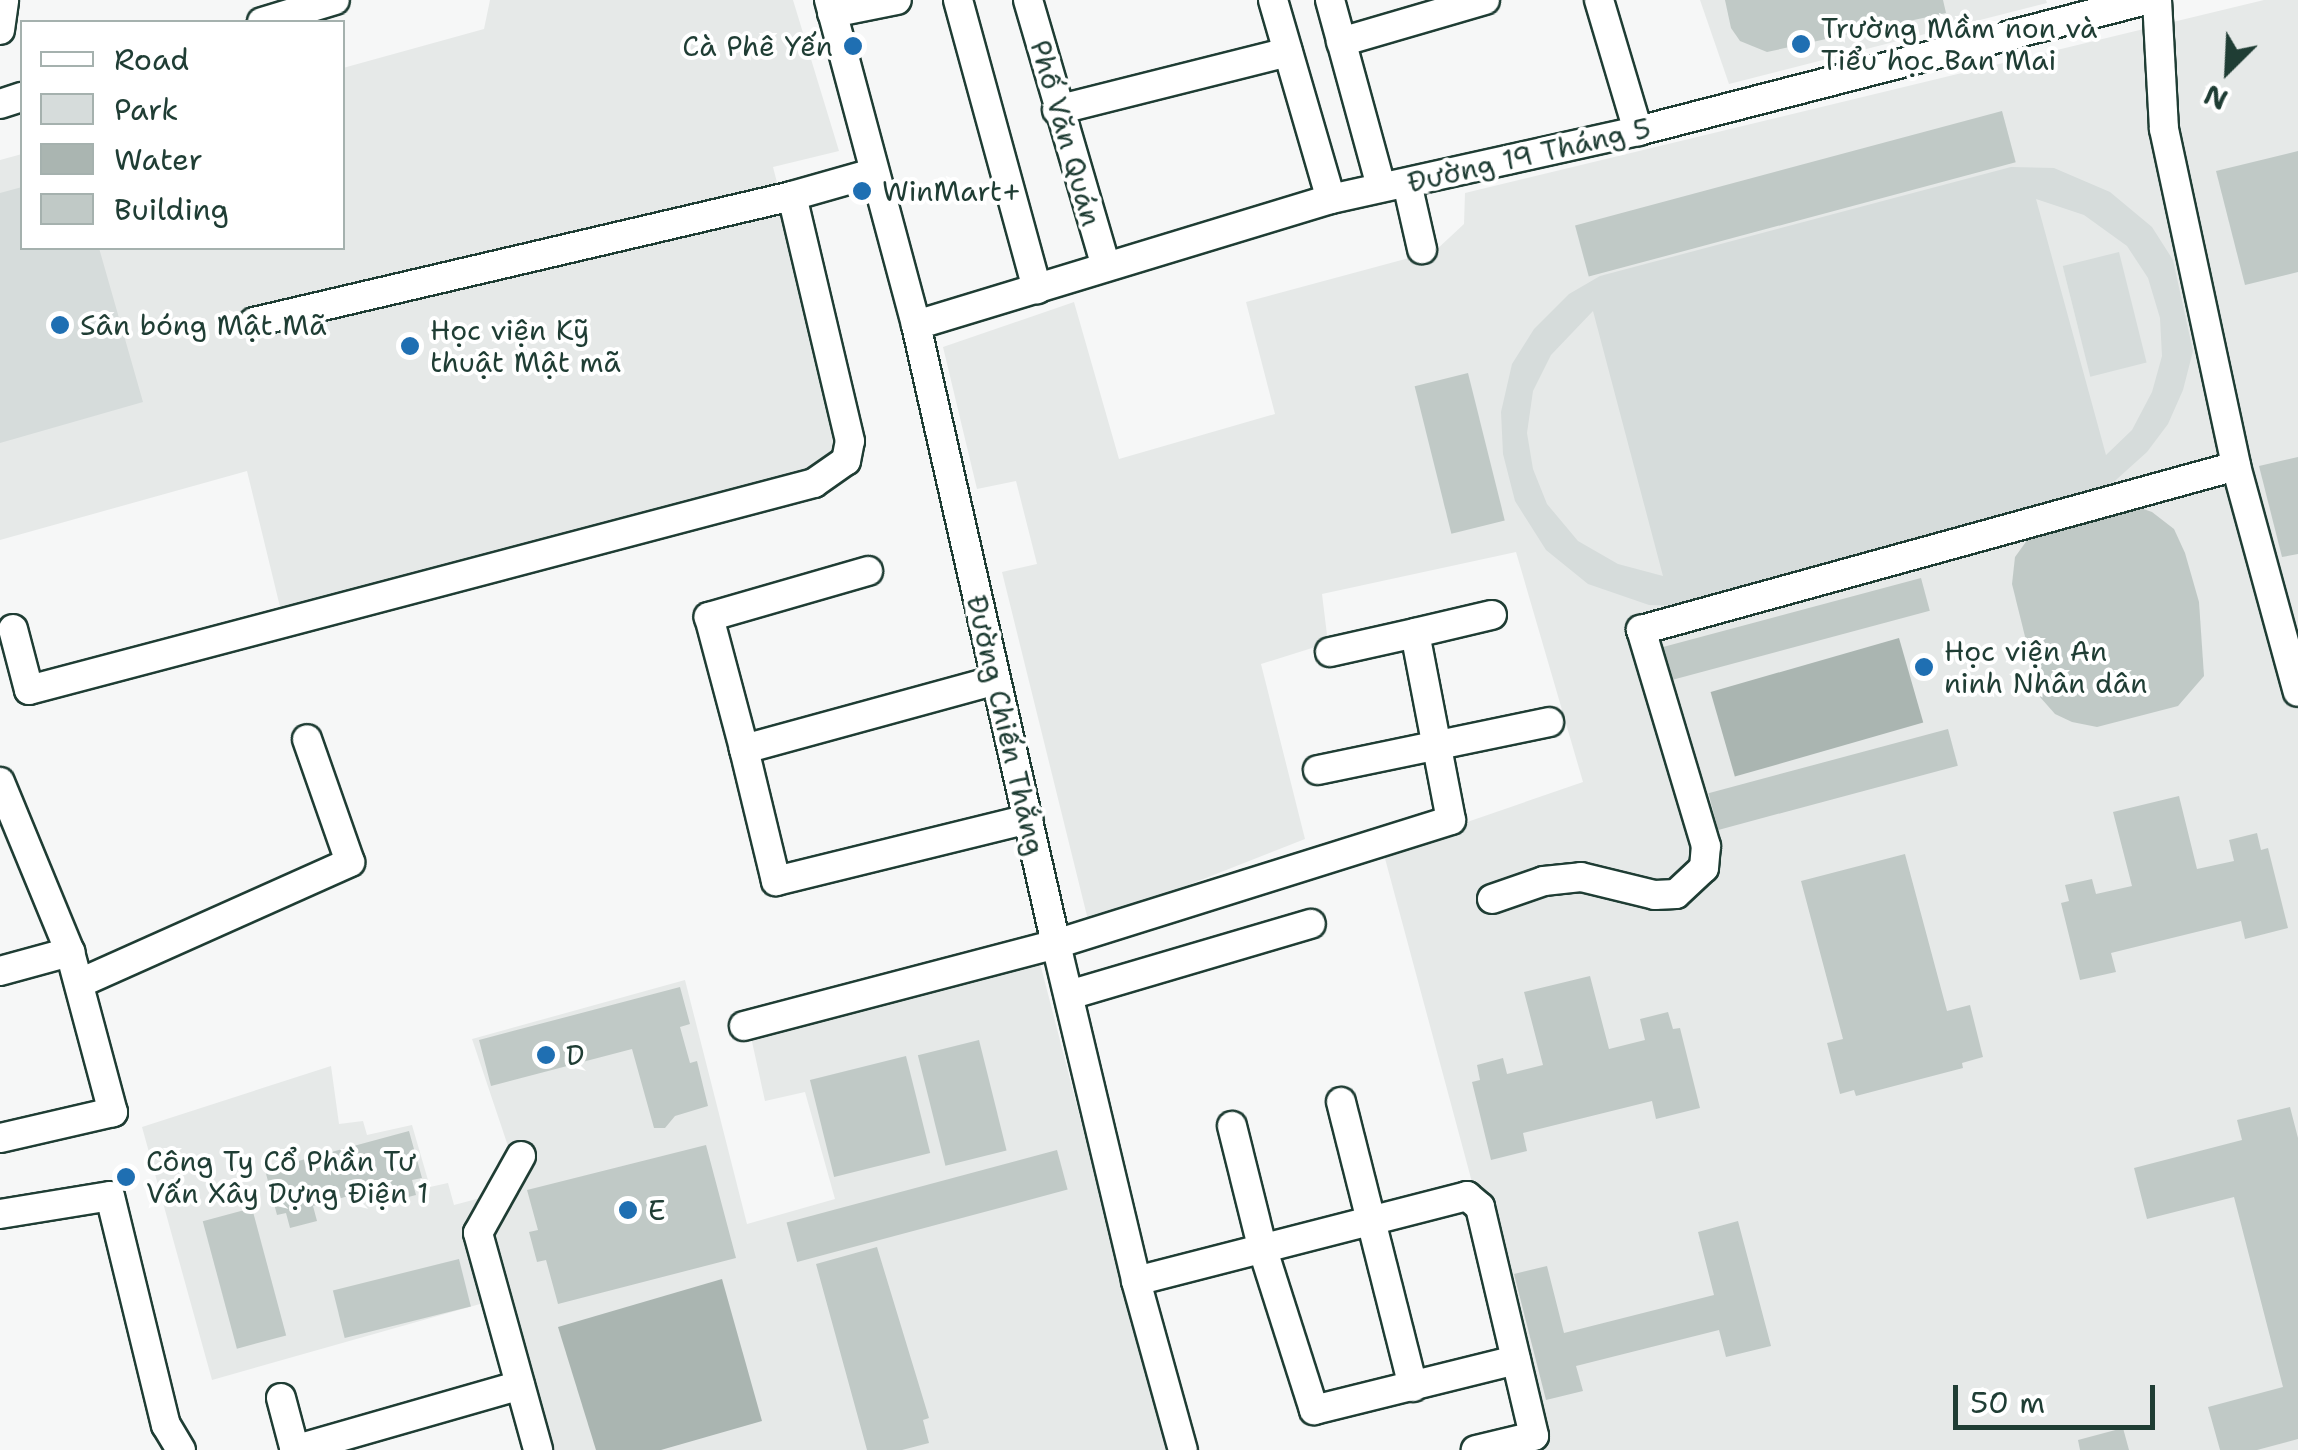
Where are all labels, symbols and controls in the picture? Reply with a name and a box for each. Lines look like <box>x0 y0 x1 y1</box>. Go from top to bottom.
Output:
place label: Trường Mầm non và Tiểu học Ban Mai <box>1821 11 2097 77</box>
legend <box>20 20 345 250</box>
north arrow <box>2178 20 2278 120</box>
place label: Cà Phê Yến <box>682 29 833 63</box>
marker: Trường Mầm non và Tiểu học Ban Mai <box>1790 33 1812 55</box>
marker: Cà Phê Yến <box>842 35 864 57</box>
street label: Phố Văn Quán <box>1023 36 1109 230</box>
text: Road <box>114 39 189 80</box>
text: N <box>2198 76 2234 119</box>
text: Park <box>114 89 178 130</box>
street label: Đường 19 Tháng 5 <box>1404 111 1654 199</box>
text: Water <box>114 139 203 180</box>
place label: WinMart+ <box>882 174 1022 208</box>
marker: WinMart+ <box>851 180 873 202</box>
text: Building <box>114 189 229 230</box>
place label: Sân bóng Mật Mã <box>80 308 327 342</box>
place label: Học viện Kỹ thuật Mật mã <box>430 313 621 379</box>
marker: Sân bóng Mật Mã <box>49 314 71 336</box>
marker: Học viện Kỹ thuật Mật mã <box>399 335 421 357</box>
street label: Đường Chiến Thắng <box>960 592 1052 858</box>
place label: Học viện An ninh Nhân dân <box>1944 634 2147 700</box>
marker: Học viện An ninh Nhân dân <box>1913 656 1935 678</box>
place label: D <box>566 1038 584 1072</box>
marker: D <box>535 1044 557 1066</box>
place label: Công Ty Cổ Phần Tư Vấn Xây Dựng Điện 1 <box>146 1144 429 1210</box>
marker: Công Ty Cổ Phần Tư Vấn Xây Dựng Điện 1 <box>115 1166 137 1188</box>
place label: E <box>648 1193 666 1227</box>
marker: E <box>617 1199 639 1221</box>
scale bar <box>1958 1365 2160 1427</box>
text: 50 m <box>1970 1382 2045 1423</box>

